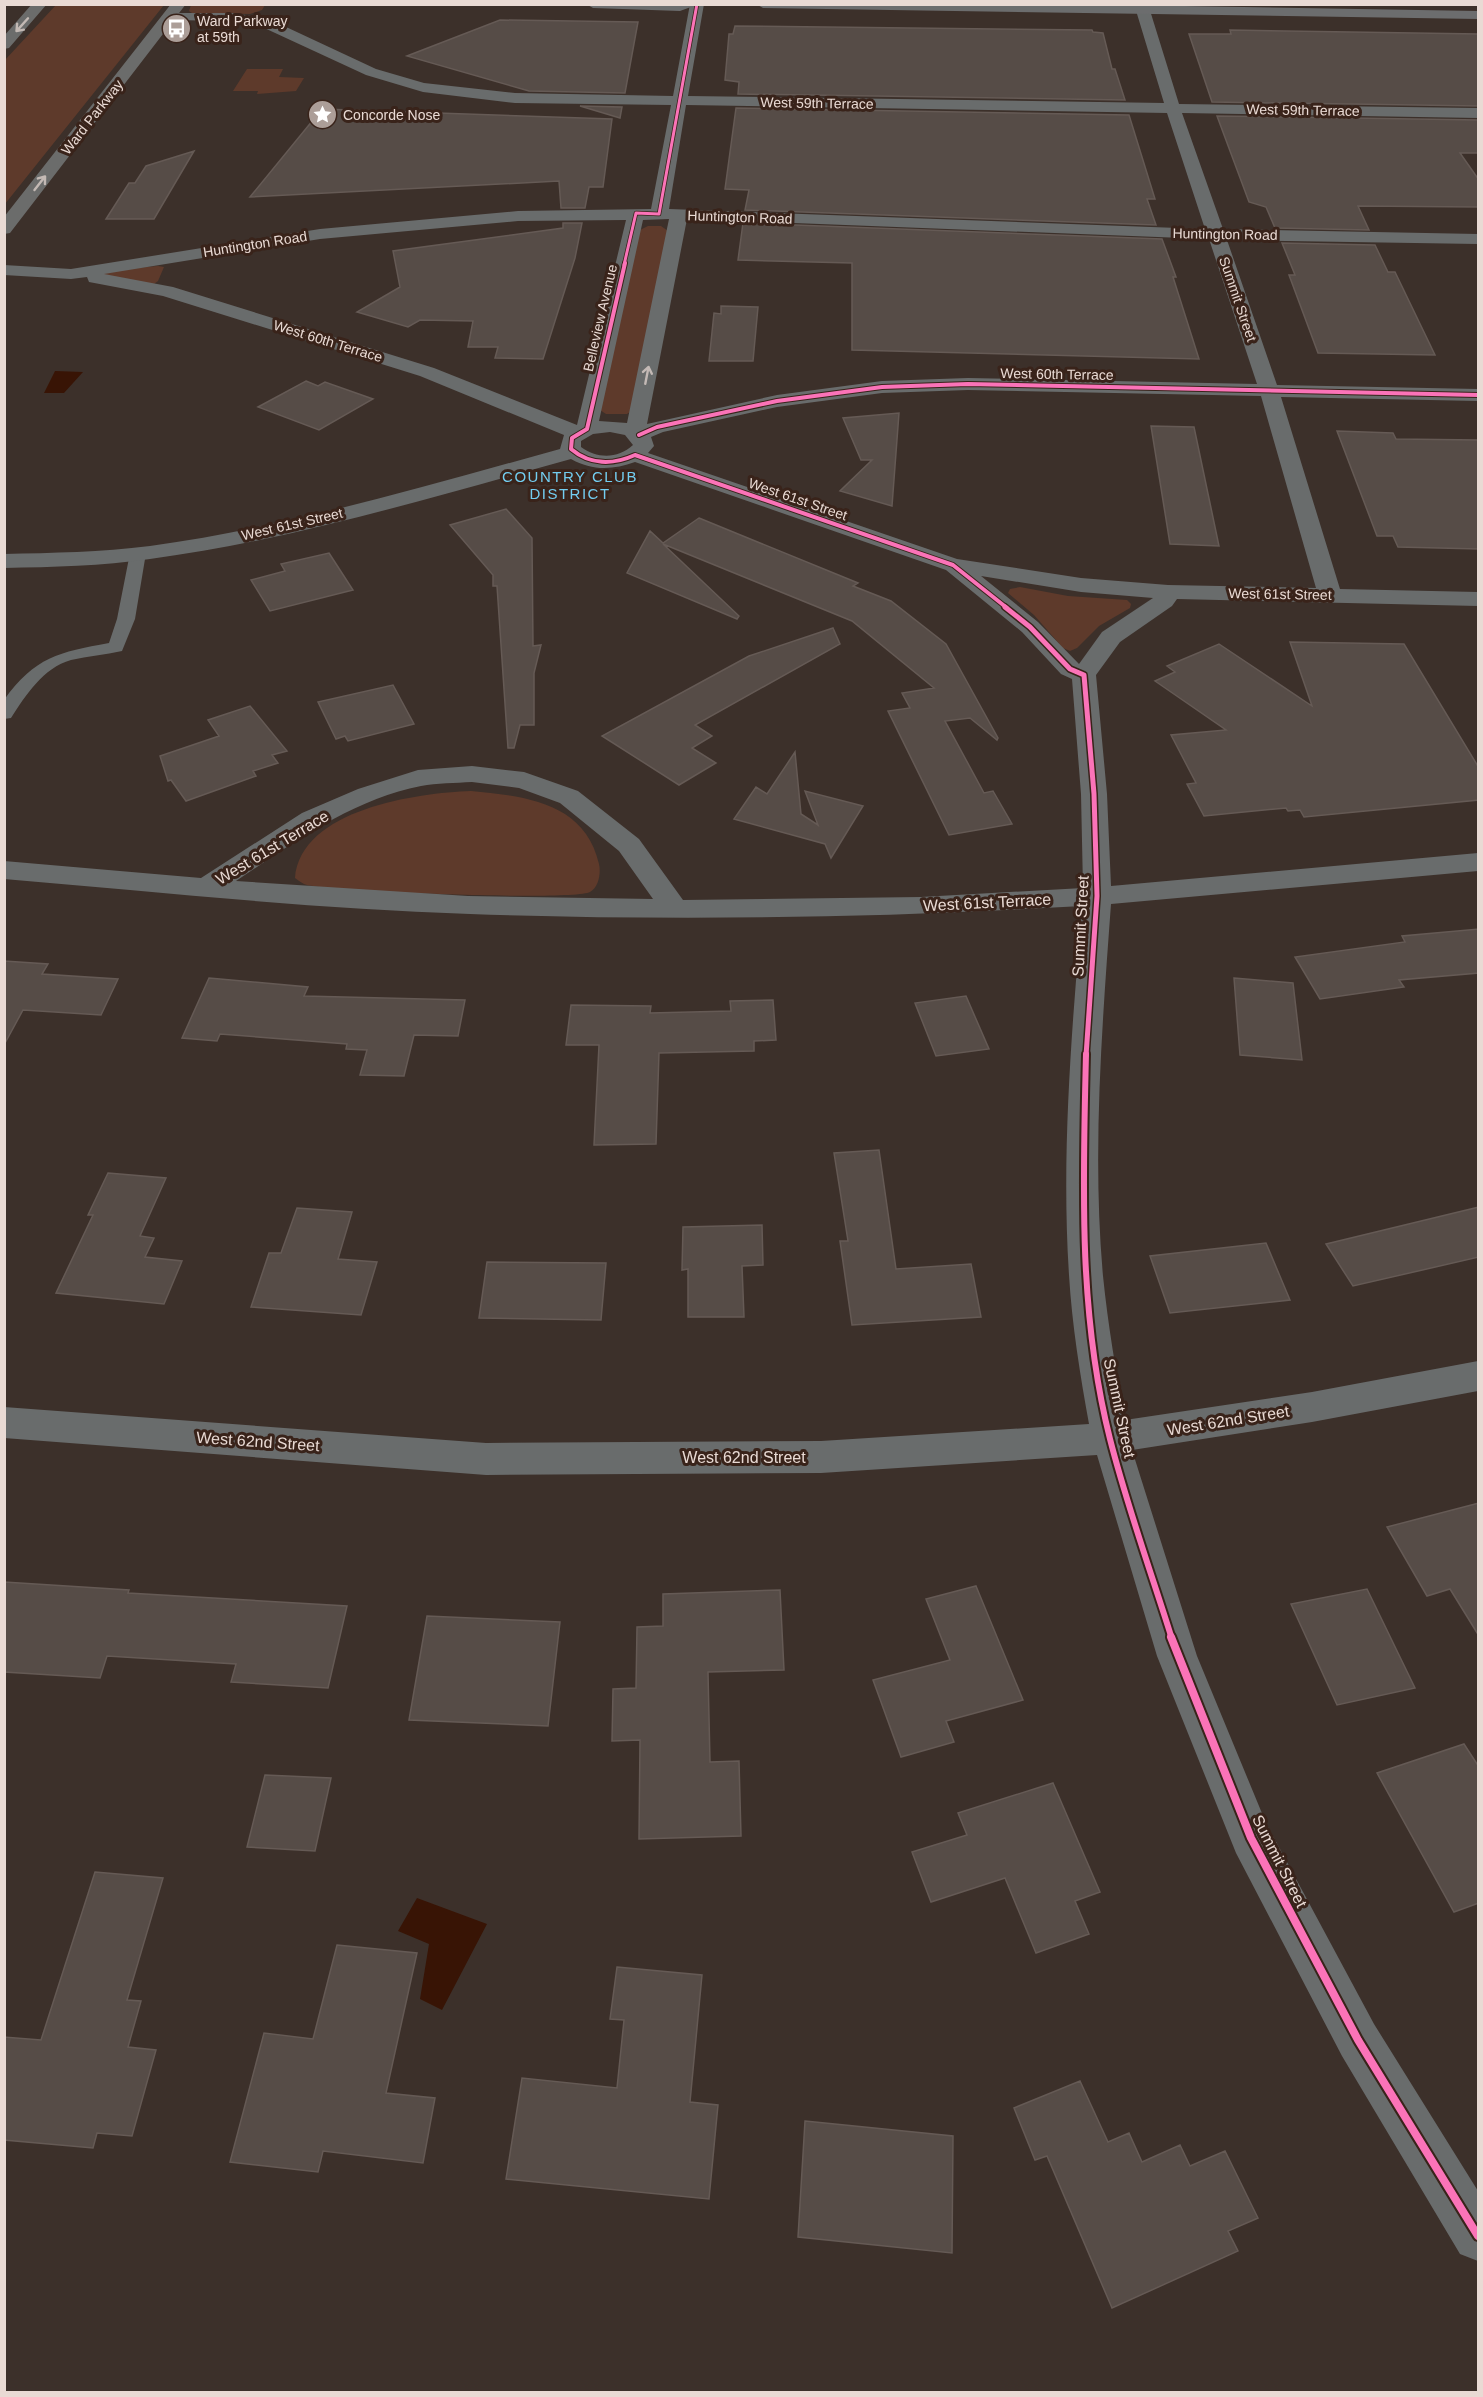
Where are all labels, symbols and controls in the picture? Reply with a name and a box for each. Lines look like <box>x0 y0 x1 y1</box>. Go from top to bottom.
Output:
bus stop icon: Ward Parkway at 59th <box>160 13 192 45</box>
place label: Ward Parkway at 59th <box>197 13 288 45</box>
one-way arrow <box>15 17 29 32</box>
street label: Ward Parkway <box>58 76 126 158</box>
street label: West 59th Terrace <box>760 94 874 112</box>
place icon: Concorde Nose <box>306 99 338 131</box>
street label: West 59th Terrace <box>1246 101 1360 119</box>
place label: Concorde Nose <box>343 107 440 123</box>
one-way arrow <box>34 176 47 192</box>
street label: Huntington Road <box>687 207 793 227</box>
street label: Huntington Road <box>1172 225 1278 243</box>
street label: Huntington Road <box>202 228 308 260</box>
street label: Summit Street <box>1216 254 1260 344</box>
street label: Belleview Avenue <box>580 263 620 373</box>
street label: West 60th Terrace <box>272 317 385 365</box>
one-way arrow <box>642 365 653 385</box>
street label: West 60th Terrace <box>1000 365 1114 383</box>
district label: COUNTRY CLUB DISTRICT <box>502 468 638 502</box>
street label: West 61st Street <box>747 475 850 523</box>
street label: West 61st Street <box>240 505 344 543</box>
street label: West 61st Street <box>1228 585 1332 603</box>
street label: West 61st Terrace <box>213 807 332 888</box>
street label: Summit Street <box>1069 874 1092 977</box>
street label: West 61st Terrace <box>922 891 1052 914</box>
street label: Summit Street <box>1101 1357 1138 1460</box>
street label: West 62nd Street <box>1166 1402 1291 1439</box>
street label: West 62nd Street <box>196 1429 321 1454</box>
street label: West 62nd Street <box>682 1449 806 1466</box>
street label: Summit Street <box>1249 1812 1310 1911</box>

